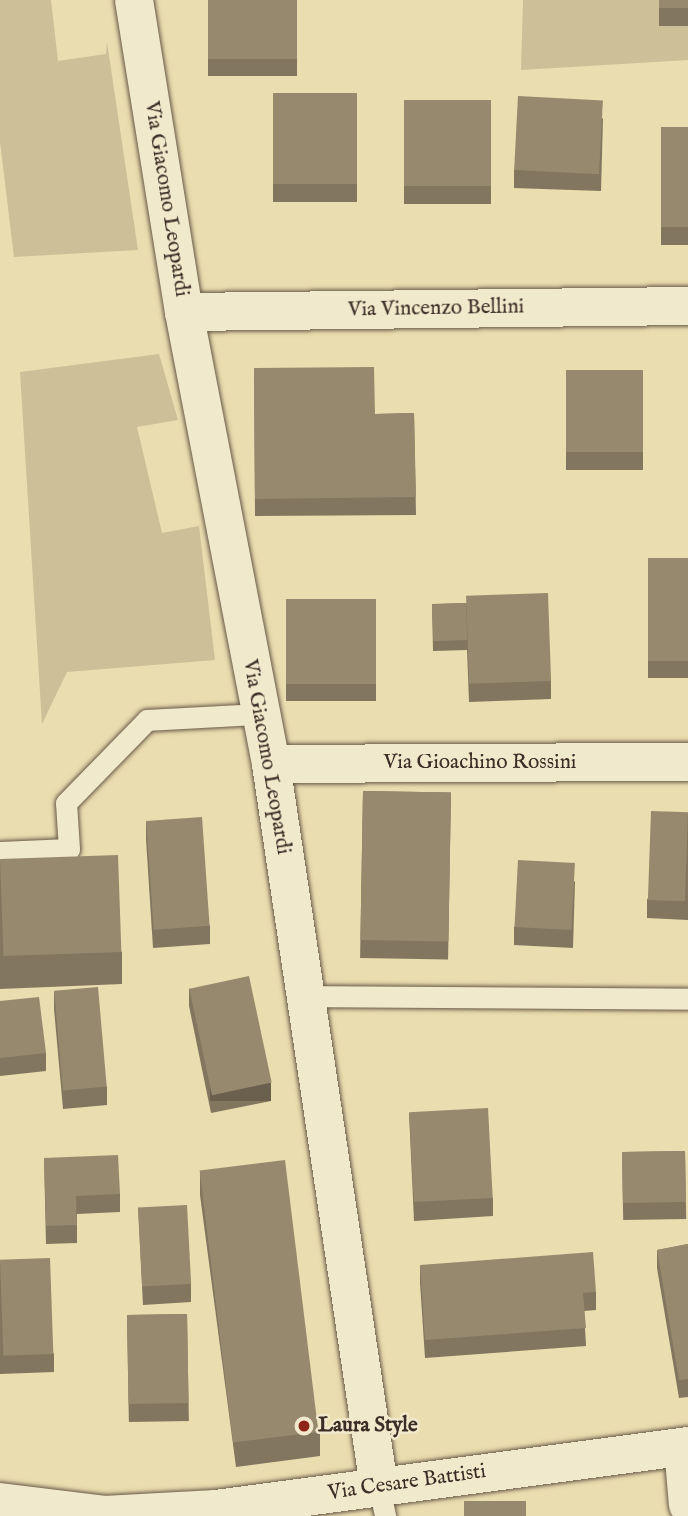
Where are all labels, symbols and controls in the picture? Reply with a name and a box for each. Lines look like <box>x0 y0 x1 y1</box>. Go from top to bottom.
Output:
street label: Via Giacomo Leopardi <box>138 99 194 299</box>
street label: Via Vincenzo Bellini <box>348 295 524 323</box>
street label: Via Giacomo Leopardi <box>236 657 296 857</box>
street label: Via Gioachino Rossini <box>384 750 576 776</box>
place label: Laura Style <box>318 1413 418 1439</box>
marker: Laura Style <box>296 1418 312 1434</box>
street label: Via Cesare Battisti <box>326 1459 488 1507</box>

